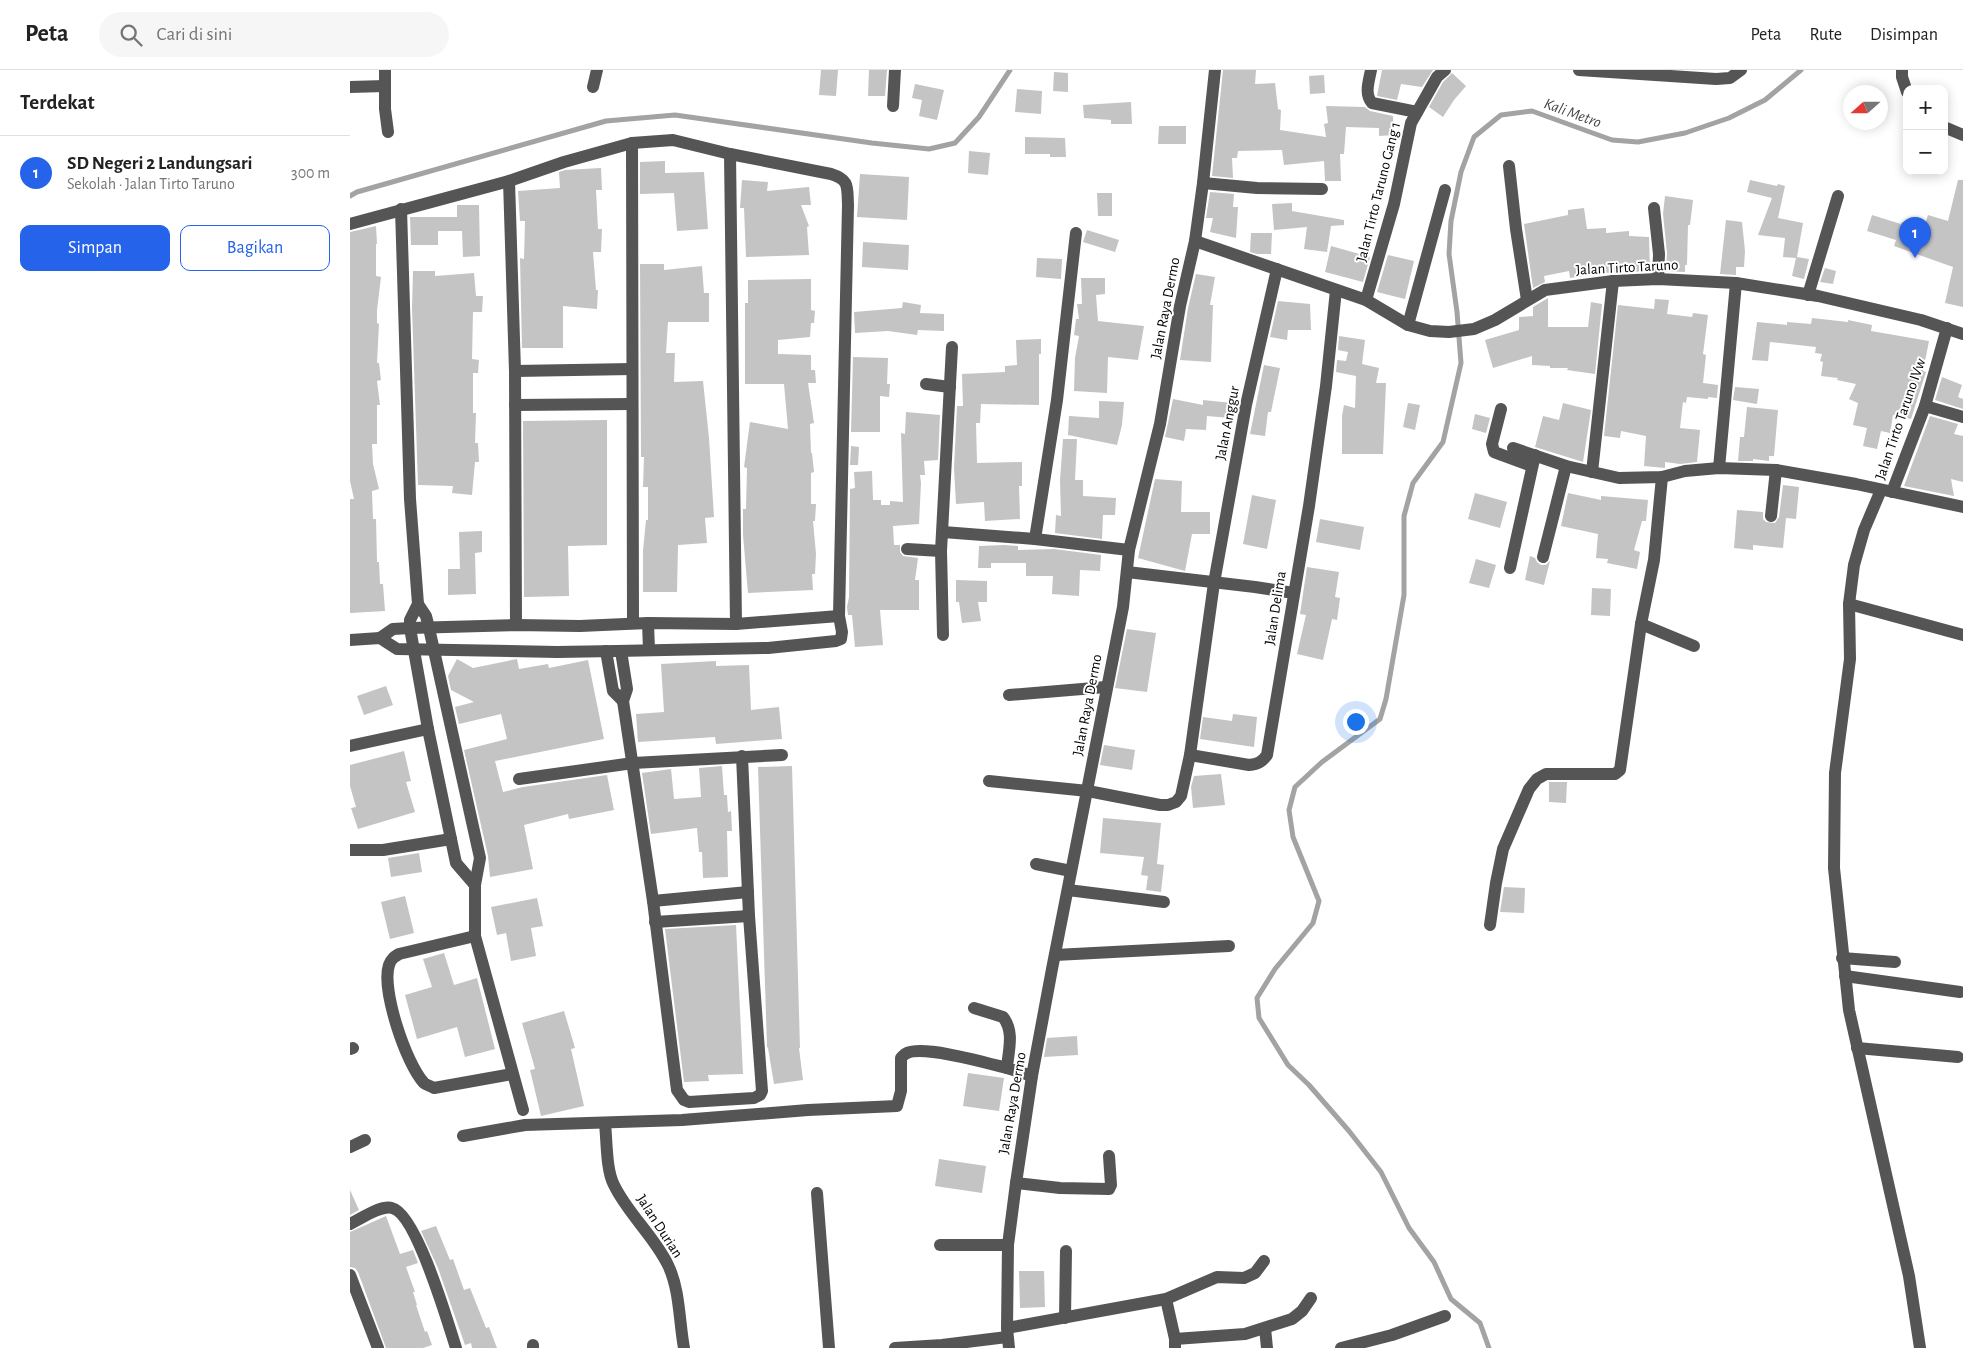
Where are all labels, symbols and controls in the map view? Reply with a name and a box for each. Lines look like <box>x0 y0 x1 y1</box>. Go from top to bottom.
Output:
search box <box>99 12 449 57</box>
icon: search <box>117 21 145 49</box>
text: Peta <box>25 22 69 46</box>
text: Cari di sini <box>157 25 232 44</box>
text: Peta <box>1750 26 1781 44</box>
text: Rute <box>1809 26 1842 44</box>
text: Disimpan <box>1870 26 1938 44</box>
north arrow <box>1843 85 1888 130</box>
map controls <box>1903 85 1948 175</box>
button: + <box>1903 85 1948 130</box>
text: Terdekat <box>20 92 95 113</box>
water label: Kali Metro <box>1542 95 1604 131</box>
street label: Jalan Tirto Taruno Gang 1 <box>1354 121 1403 264</box>
button: − <box>1903 130 1948 175</box>
text: SD Negeri 2 Landungsari <box>67 154 253 173</box>
text: 1 <box>33 165 39 181</box>
text: 300 m <box>291 165 330 181</box>
text: Sekolah · Jalan Tirto Taruno <box>67 176 235 192</box>
pin: 1 <box>1899 217 1931 258</box>
button: Simpan <box>20 225 170 271</box>
button: Bagikan <box>180 225 330 271</box>
street label: Jalan Raya Dermo <box>1148 256 1183 360</box>
street label: Jalan Tirto Taruno <box>1575 257 1679 278</box>
street label: Jalan Tirto Taruno IVw <box>1873 357 1928 482</box>
street label: Jalan Anggur <box>1213 385 1242 461</box>
street label: Jalan Delima <box>1262 570 1289 646</box>
street label: Jalan Raya Dermo <box>1070 653 1105 757</box>
your location <box>1343 709 1369 735</box>
street label: Jalan Raya Dermo <box>996 1051 1029 1155</box>
street label: Jalan Durian <box>634 1192 686 1261</box>

